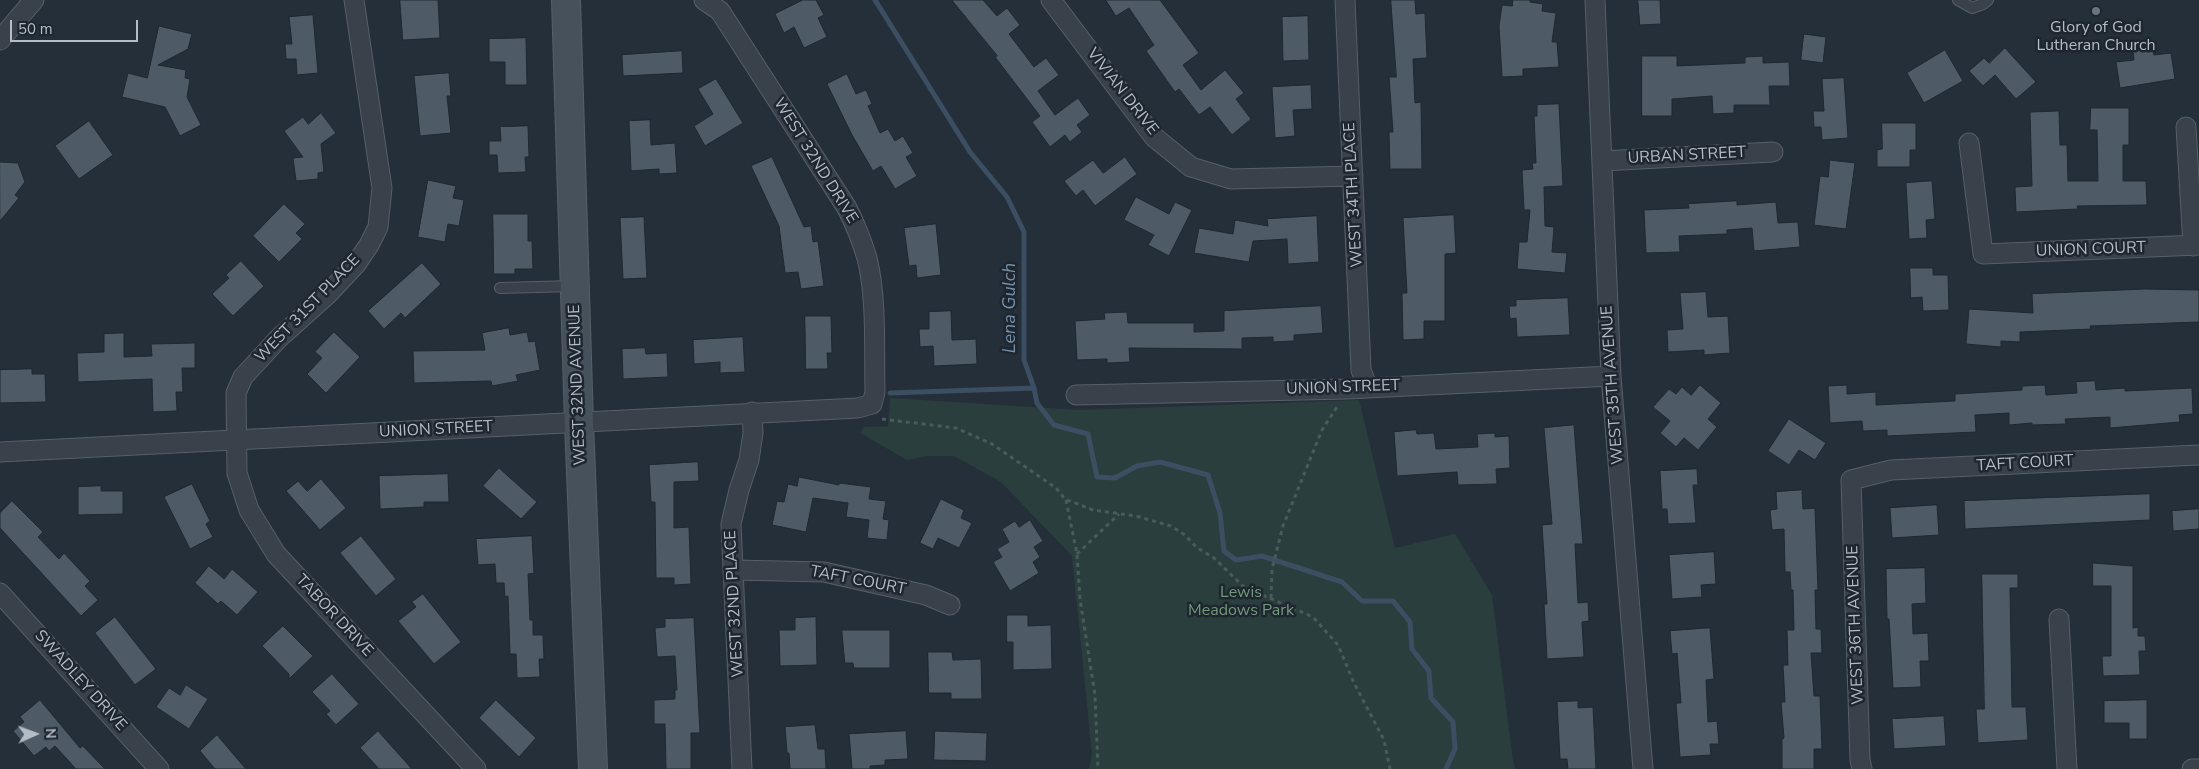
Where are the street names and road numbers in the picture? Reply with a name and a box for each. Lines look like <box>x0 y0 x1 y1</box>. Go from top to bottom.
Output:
street label: VIVIAN DRIVE <box>1082 45 1162 139</box>
street label: WEST 32ND DRIVE <box>769 95 861 227</box>
street label: WEST 34TH PLACE <box>1341 122 1367 268</box>
street label: URBAN STREET <box>1627 143 1747 169</box>
street label: UNION COURT <box>2036 238 2146 262</box>
street label: WEST 31ST PLACE <box>252 251 364 367</box>
street label: WEST 32ND AVENUE <box>566 304 590 466</box>
street label: WEST 35TH AVENUE <box>1598 305 1628 465</box>
street label: UNION STREET <box>1286 376 1400 400</box>
street label: UNION STREET <box>379 417 493 443</box>
street label: TAFT COURT <box>1976 452 2074 476</box>
street label: WEST 32ND PLACE <box>722 530 748 678</box>
street label: WEST 36TH AVENUE <box>1844 545 1868 705</box>
street label: TAFT COURT <box>809 562 907 600</box>
street label: TABOR DRIVE <box>291 571 377 661</box>
street label: SWADLEY DRIVE <box>30 627 130 735</box>

